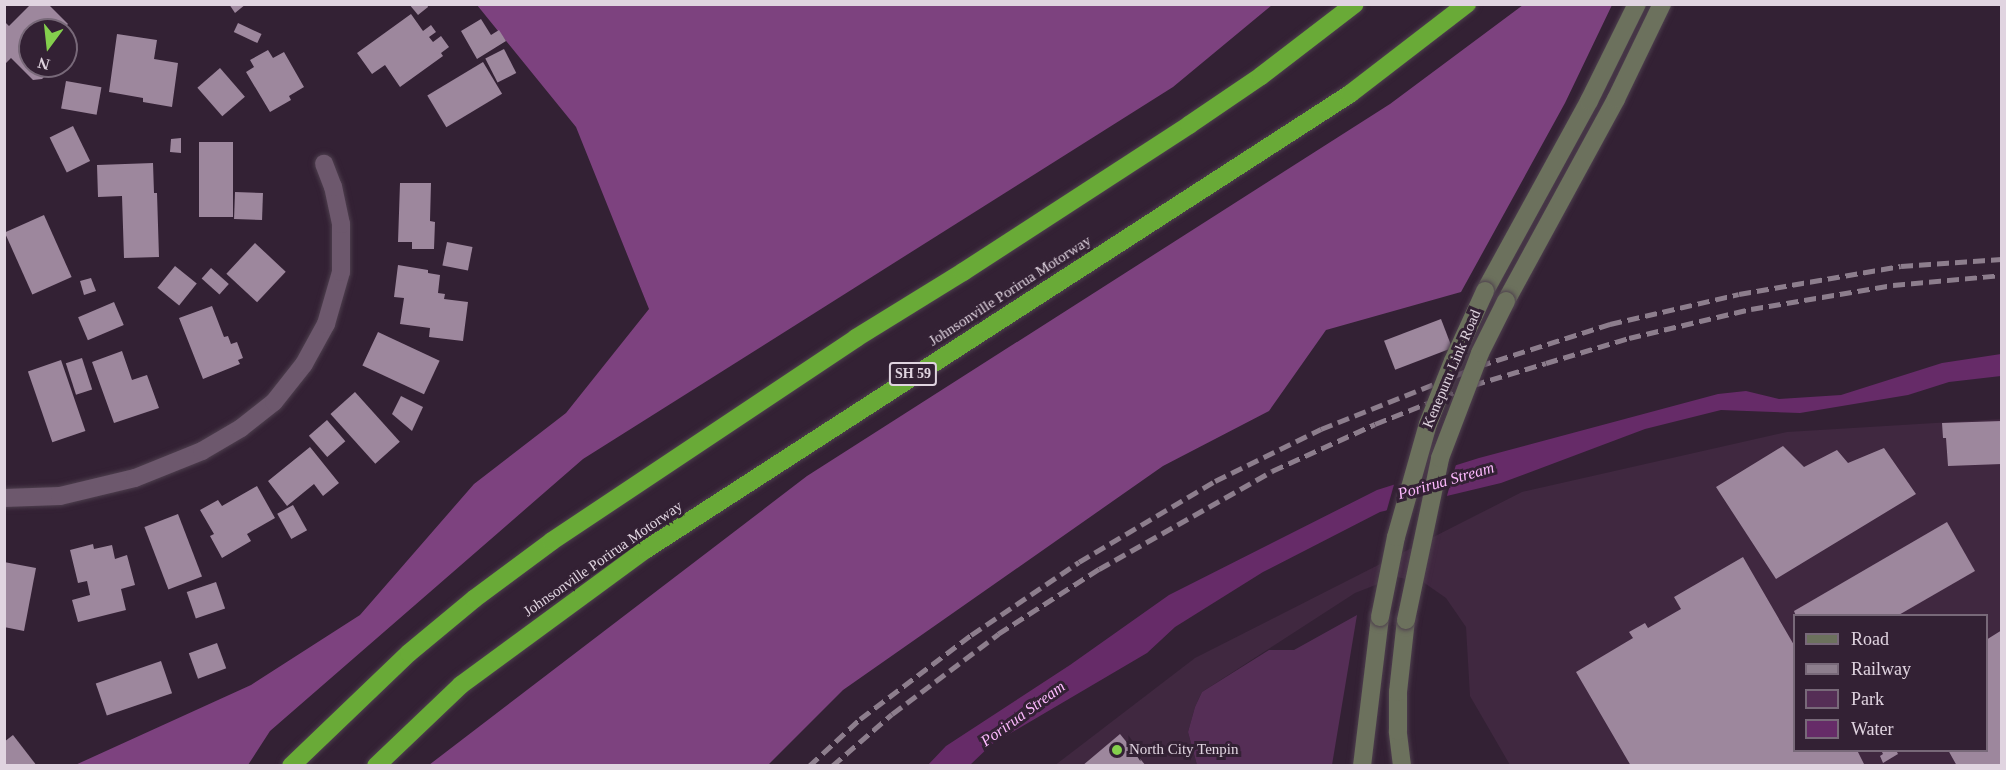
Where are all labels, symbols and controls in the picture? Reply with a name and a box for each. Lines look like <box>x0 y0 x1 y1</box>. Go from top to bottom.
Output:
north arrow <box>18 18 78 78</box>
text: N <box>36 54 52 74</box>
street label: Johnsonville Porirua Motorway <box>925 232 1095 350</box>
street label: Kenepuru Link Road <box>1419 307 1485 431</box>
road number: SH 59 <box>888 363 938 385</box>
water label: Porirua Stream <box>1396 458 1496 504</box>
street label: Johnsonville Porirua Motorway <box>520 497 686 621</box>
legend <box>1793 614 1988 752</box>
text: Road <box>1851 629 1889 649</box>
text: Railway <box>1851 659 1911 679</box>
water label: Porirua Stream <box>977 677 1069 751</box>
text: Park <box>1851 689 1884 709</box>
text: Water <box>1851 719 1894 739</box>
place label: North City Tenpin <box>1129 741 1239 759</box>
marker: North City Tenpin <box>1110 743 1124 757</box>

